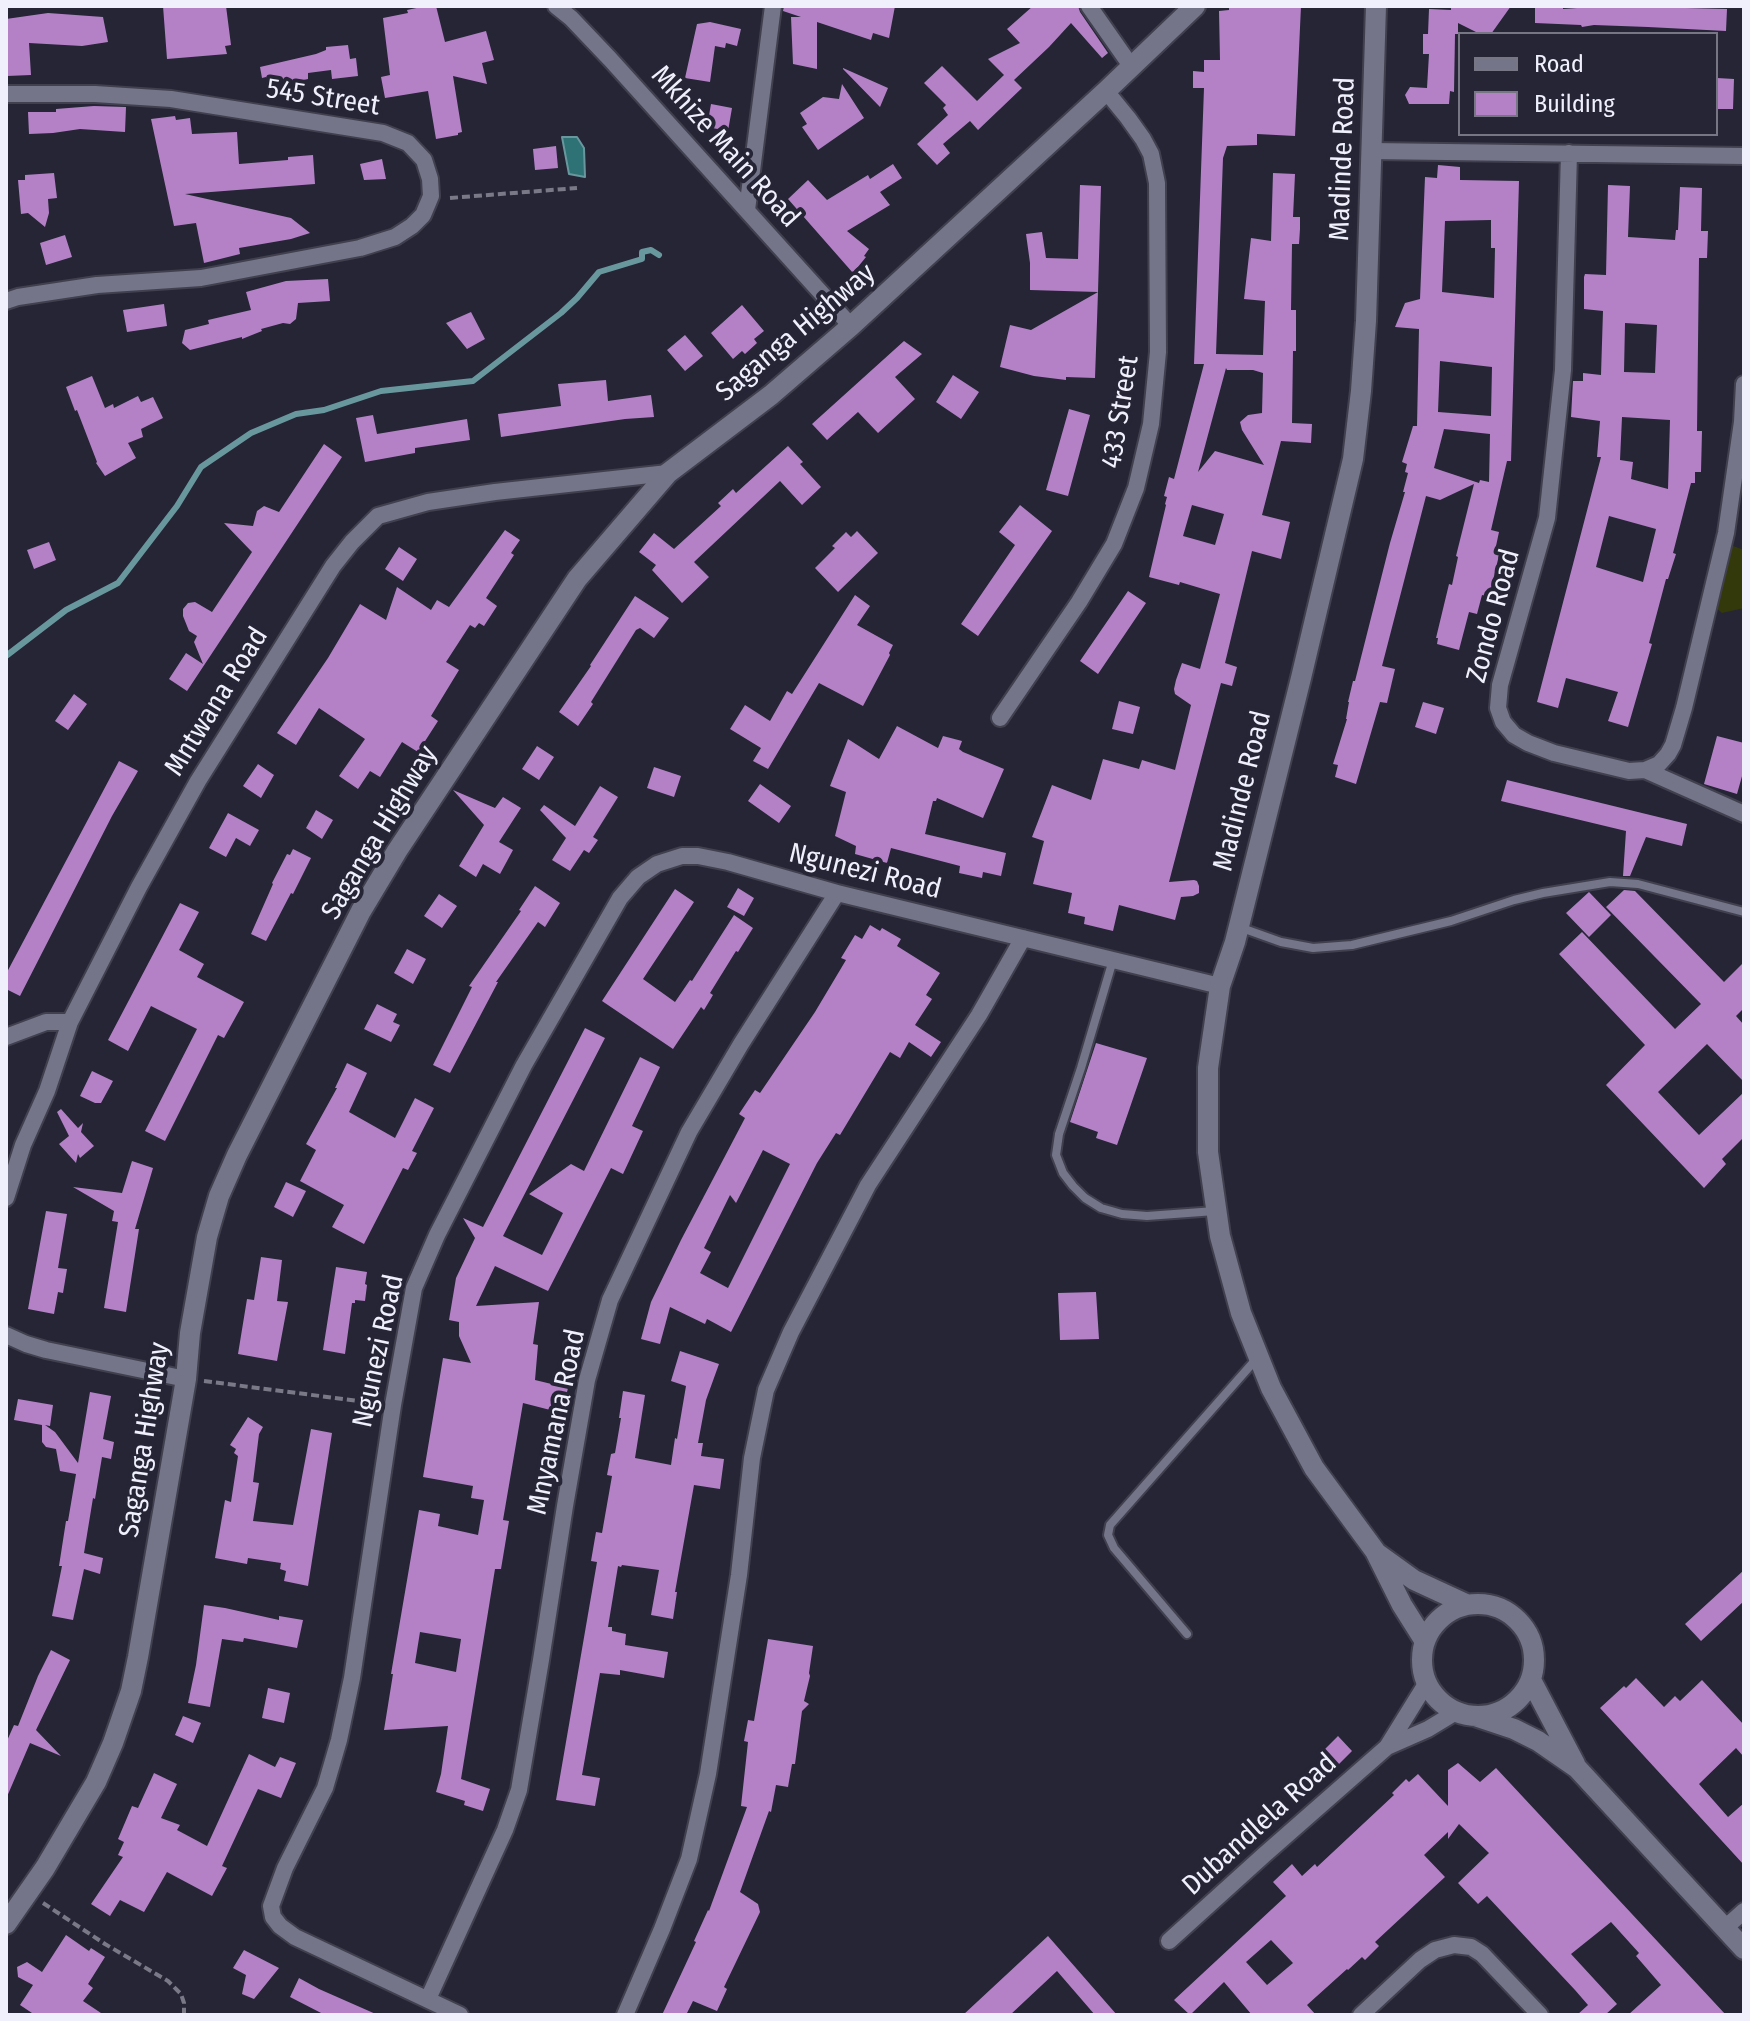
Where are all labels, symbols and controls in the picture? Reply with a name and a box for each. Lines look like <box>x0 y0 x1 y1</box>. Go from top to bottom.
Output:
legend <box>1458 32 1718 136</box>
text: Road <box>1534 50 1584 78</box>
street label: Mkhize Main Road <box>644 59 806 235</box>
street label: 545 Street <box>264 72 382 124</box>
street label: Madinde Road <box>1323 77 1363 241</box>
text: Building <box>1534 90 1615 118</box>
street label: Saganga Highway <box>710 257 882 409</box>
street label: 433 Street <box>1096 353 1146 471</box>
street label: Zondo Road <box>1460 546 1528 686</box>
street label: Mntwana Road <box>158 622 276 782</box>
street label: Madinde Road <box>1207 707 1279 875</box>
street label: Saganga Highway <box>315 740 445 926</box>
street label: Ngunezi Road <box>785 837 945 907</box>
street label: Ngunezi Road <box>346 1271 412 1431</box>
street label: Mnyamana Road <box>521 1326 593 1518</box>
street label: Saganga Highway <box>113 1340 177 1540</box>
street label: Dubandlela Road <box>1176 1747 1344 1903</box>

